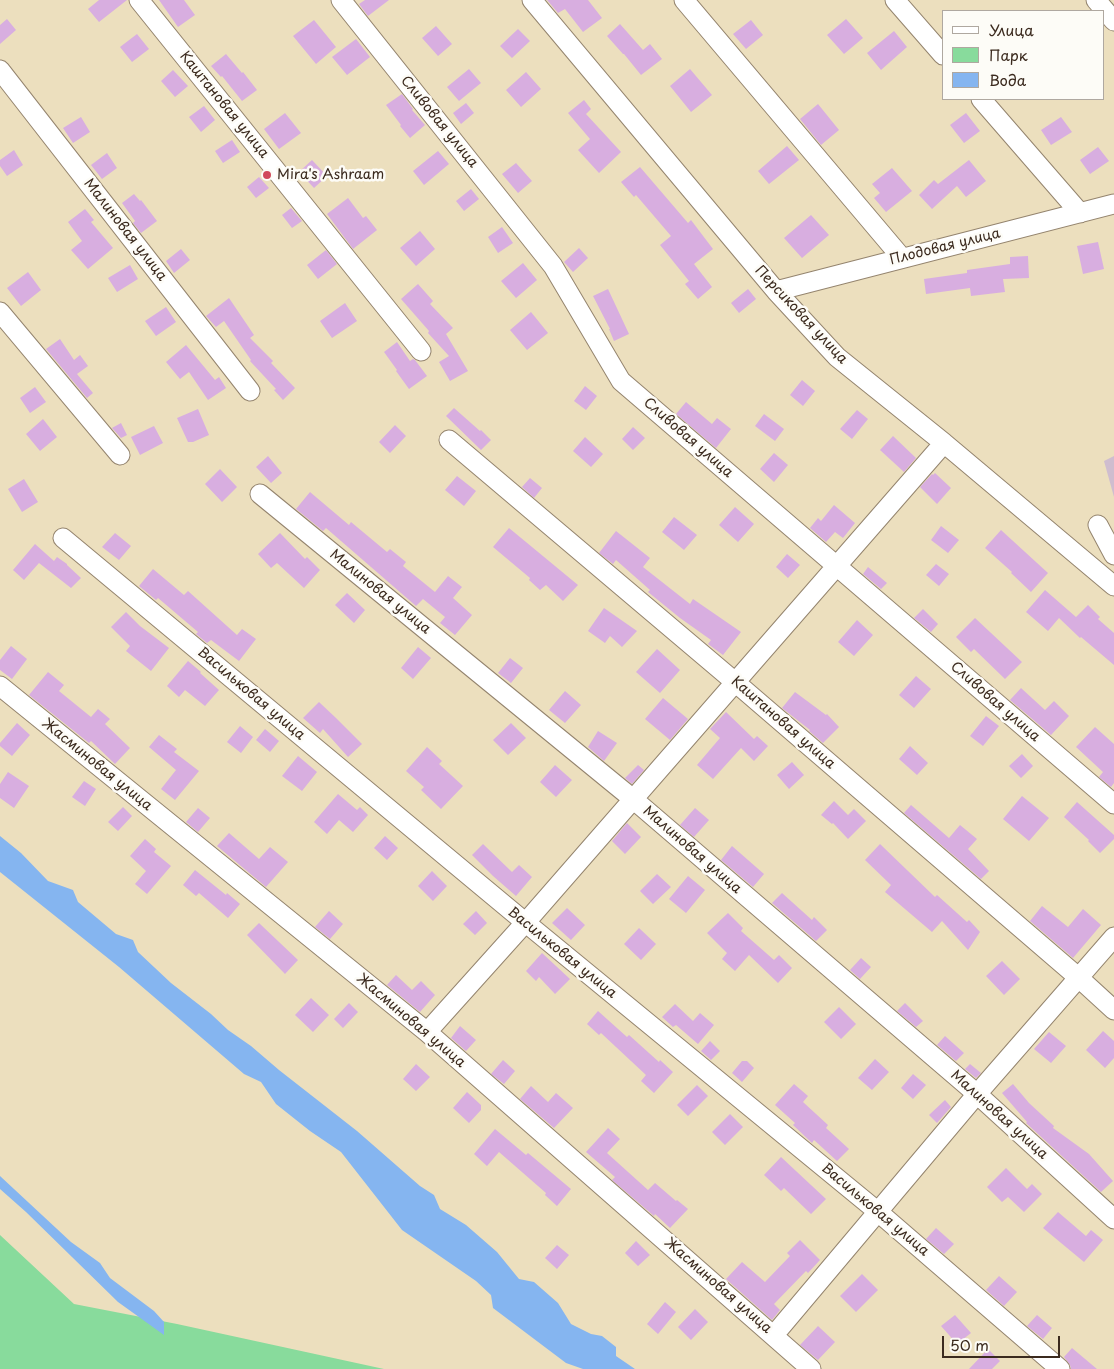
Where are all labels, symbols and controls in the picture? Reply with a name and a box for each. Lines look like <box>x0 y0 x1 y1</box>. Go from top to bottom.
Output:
legend <box>942 10 1104 100</box>
text: Улица <box>989 18 1034 41</box>
text: Парк <box>989 43 1028 66</box>
street label: Каштановая улица <box>176 48 272 162</box>
text: Вода <box>989 68 1026 91</box>
street label: Сливовая улица <box>397 73 481 171</box>
place label: Mira's Ashraam <box>277 167 384 183</box>
marker: Mira's Ashraam <box>261 169 273 181</box>
street label: Малиновая улица <box>80 176 170 284</box>
street label: Плодовая улица <box>888 225 1002 269</box>
street label: Персиковая улица <box>751 262 851 368</box>
street label: Сливовая улица <box>640 394 736 482</box>
street label: Малиновая улица <box>326 546 434 638</box>
street label: Васильковая улица <box>194 644 308 744</box>
street label: Сливовая улица <box>947 658 1043 746</box>
street label: Каштановая улица <box>728 673 838 773</box>
street label: Жасминовая улица <box>39 716 155 814</box>
street label: Малиновая улица <box>639 803 745 897</box>
street label: Васильковая улица <box>504 904 620 1002</box>
street label: Жасминовая улица <box>353 971 469 1071</box>
street label: Малиновая улица <box>947 1067 1051 1163</box>
street label: Васильковая улица <box>818 1160 932 1260</box>
street label: Жасминовая улица <box>661 1235 775 1337</box>
scale bar <box>944 1326 1062 1358</box>
text: 50 m <box>950 1333 989 1356</box>

